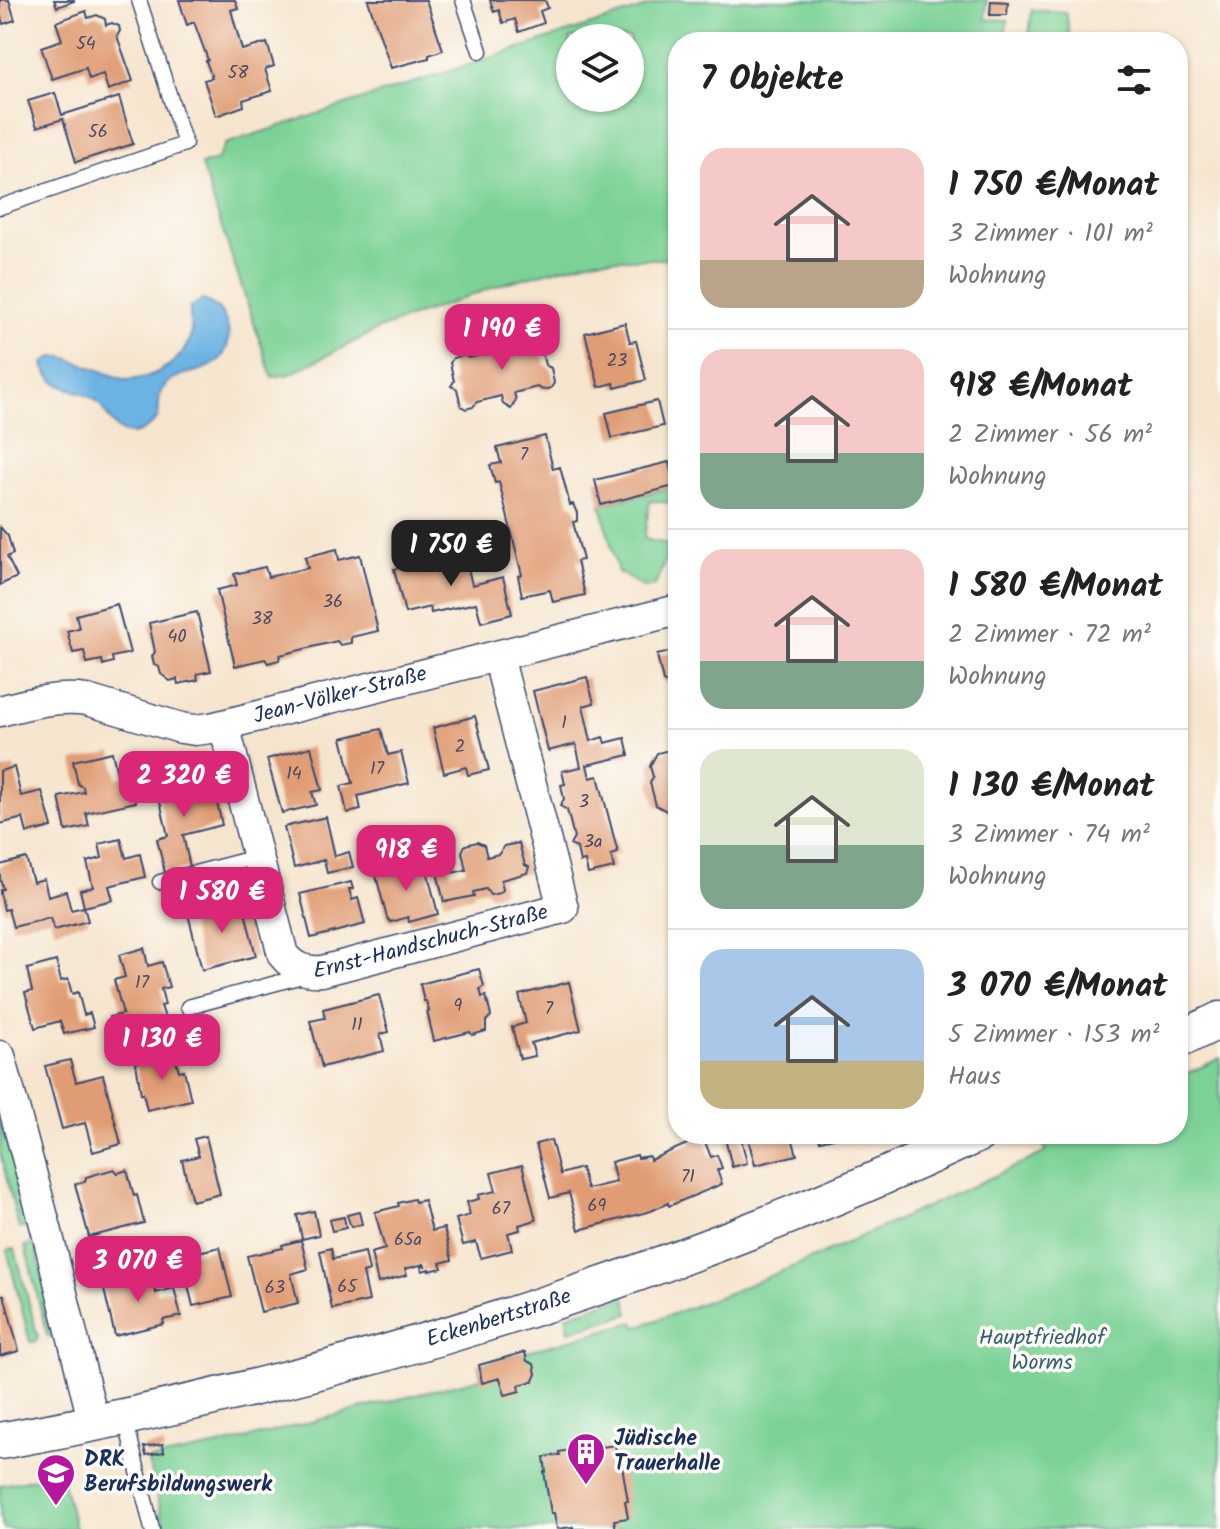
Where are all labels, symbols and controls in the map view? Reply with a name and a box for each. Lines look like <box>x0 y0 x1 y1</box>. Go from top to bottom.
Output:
map controls <box>556 24 644 112</box>
button: layers <box>556 24 644 112</box>
house number: 54 <box>76 30 96 59</box>
text: 7 Objekte <box>700 53 844 107</box>
icon: filters <box>1112 58 1156 102</box>
house number: 58 <box>228 59 248 88</box>
house number: 56 <box>88 118 108 147</box>
text: 1 750 €/Monat <box>948 159 1159 213</box>
icon: home <box>764 180 860 276</box>
text: 3 Zimmer · 101 m² <box>948 213 1153 255</box>
text: Wohnung <box>948 255 1047 297</box>
pin: 1 190 € <box>428 304 576 372</box>
text: 1 190 € <box>463 309 541 351</box>
house number: 23 <box>607 347 627 376</box>
text: 918 €/Monat <box>948 360 1132 414</box>
icon: home <box>764 381 860 477</box>
text: 2 Zimmer · 56 m² <box>948 414 1152 456</box>
house number: 7 <box>520 441 529 470</box>
text: Wohnung <box>948 456 1047 498</box>
pin: 1 750 € <box>377 520 525 588</box>
text: 1 750 € <box>409 525 493 567</box>
text: 1 580 €/Monat <box>948 560 1163 614</box>
icon: home <box>764 581 860 677</box>
house number: 36 <box>323 588 343 617</box>
house number: 38 <box>251 605 273 634</box>
text: 2 Zimmer · 72 m² <box>948 614 1151 656</box>
house number: 40 <box>168 623 186 652</box>
text: Wohnung <box>948 656 1047 698</box>
street label: Jean-Völker-Straße <box>250 657 431 734</box>
house number: 1 <box>561 709 567 738</box>
house number: 2 <box>455 733 465 762</box>
pin: 2 320 € <box>110 751 258 819</box>
house number: 17 <box>370 755 385 784</box>
text: 2 320 € <box>137 756 231 798</box>
house number: 14 <box>286 760 302 789</box>
text: 1 130 €/Monat <box>948 760 1155 814</box>
icon: home <box>764 781 860 877</box>
house number: 3 <box>579 788 589 817</box>
text: 3 Zimmer · 74 m² <box>948 814 1150 856</box>
pin: 918 € <box>350 825 462 893</box>
house number: 3a <box>584 828 602 857</box>
text: 918 € <box>375 830 437 872</box>
text: Wohnung <box>948 856 1047 898</box>
pin: 1 580 € <box>148 867 296 935</box>
text: 1 580 € <box>179 872 265 914</box>
street label: Ernst-Handschuch-Straße <box>313 895 552 989</box>
text: 3 070 €/Monat <box>948 960 1168 1014</box>
house number: 17 <box>135 969 150 998</box>
icon: home <box>764 981 860 1077</box>
house number: 9 <box>454 992 463 1021</box>
house number: 7 <box>545 995 554 1024</box>
house number: 11 <box>351 1011 363 1040</box>
pin: 1 130 € <box>88 1014 236 1082</box>
text: 5 Zimmer · 153 m² <box>948 1014 1160 1056</box>
text: 1 130 € <box>122 1019 202 1061</box>
text: Haus <box>948 1056 1001 1098</box>
house number: 71 <box>681 1163 695 1192</box>
house number: 69 <box>588 1192 607 1221</box>
house number: 67 <box>492 1195 511 1224</box>
house number: 65a <box>394 1226 422 1255</box>
pin: 3 070 € <box>64 1236 212 1304</box>
text: 3 070 € <box>93 1241 183 1283</box>
house number: 65 <box>337 1273 358 1302</box>
house number: 63 <box>265 1274 285 1303</box>
street label: Eckenbertstraße <box>422 1279 576 1358</box>
park label: Hauptfriedhof Worms <box>979 1321 1108 1381</box>
place label: Jüdische Trauerhalle <box>614 1422 721 1482</box>
building icon: Jüdische Trauerhalle <box>565 1431 607 1486</box>
place label: DRK Berufsbildungswerk <box>84 1443 273 1503</box>
school or university icon: DRK Berufsbildungswerk <box>35 1452 77 1507</box>

